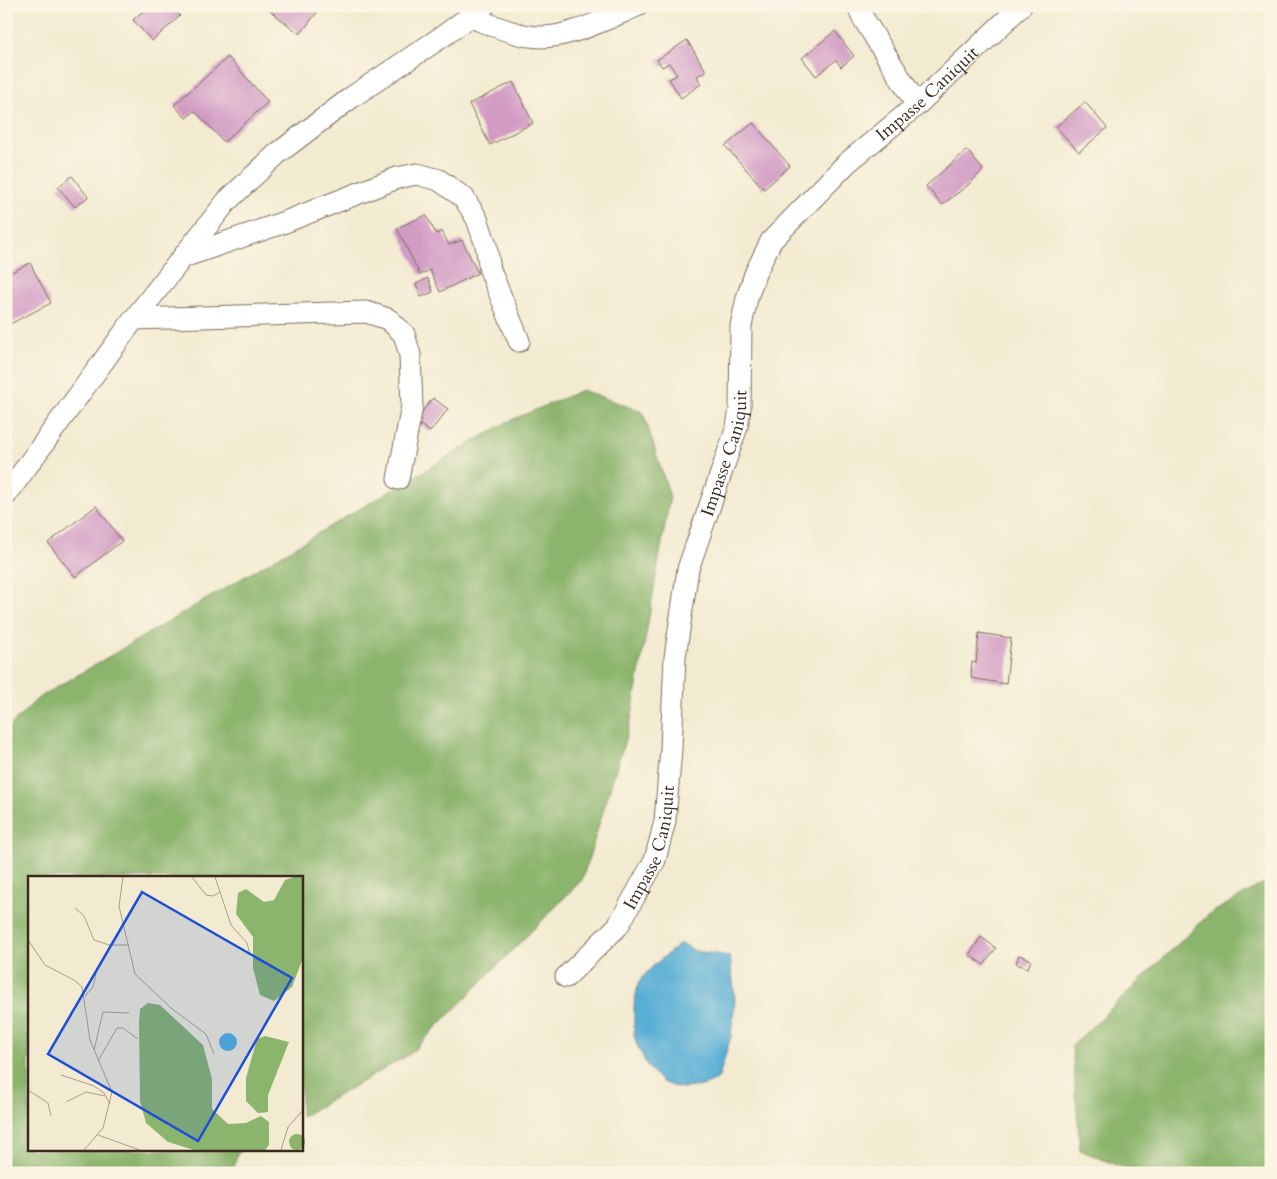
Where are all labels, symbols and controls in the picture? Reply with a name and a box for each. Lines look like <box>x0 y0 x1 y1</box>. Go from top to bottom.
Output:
street label: Impasse Caniquit <box>871 41 985 147</box>
street label: Impasse Caniquit <box>695 390 753 520</box>
street label: Impasse Caniquit <box>618 784 681 914</box>
inset map <box>28 876 302 1152</box>

